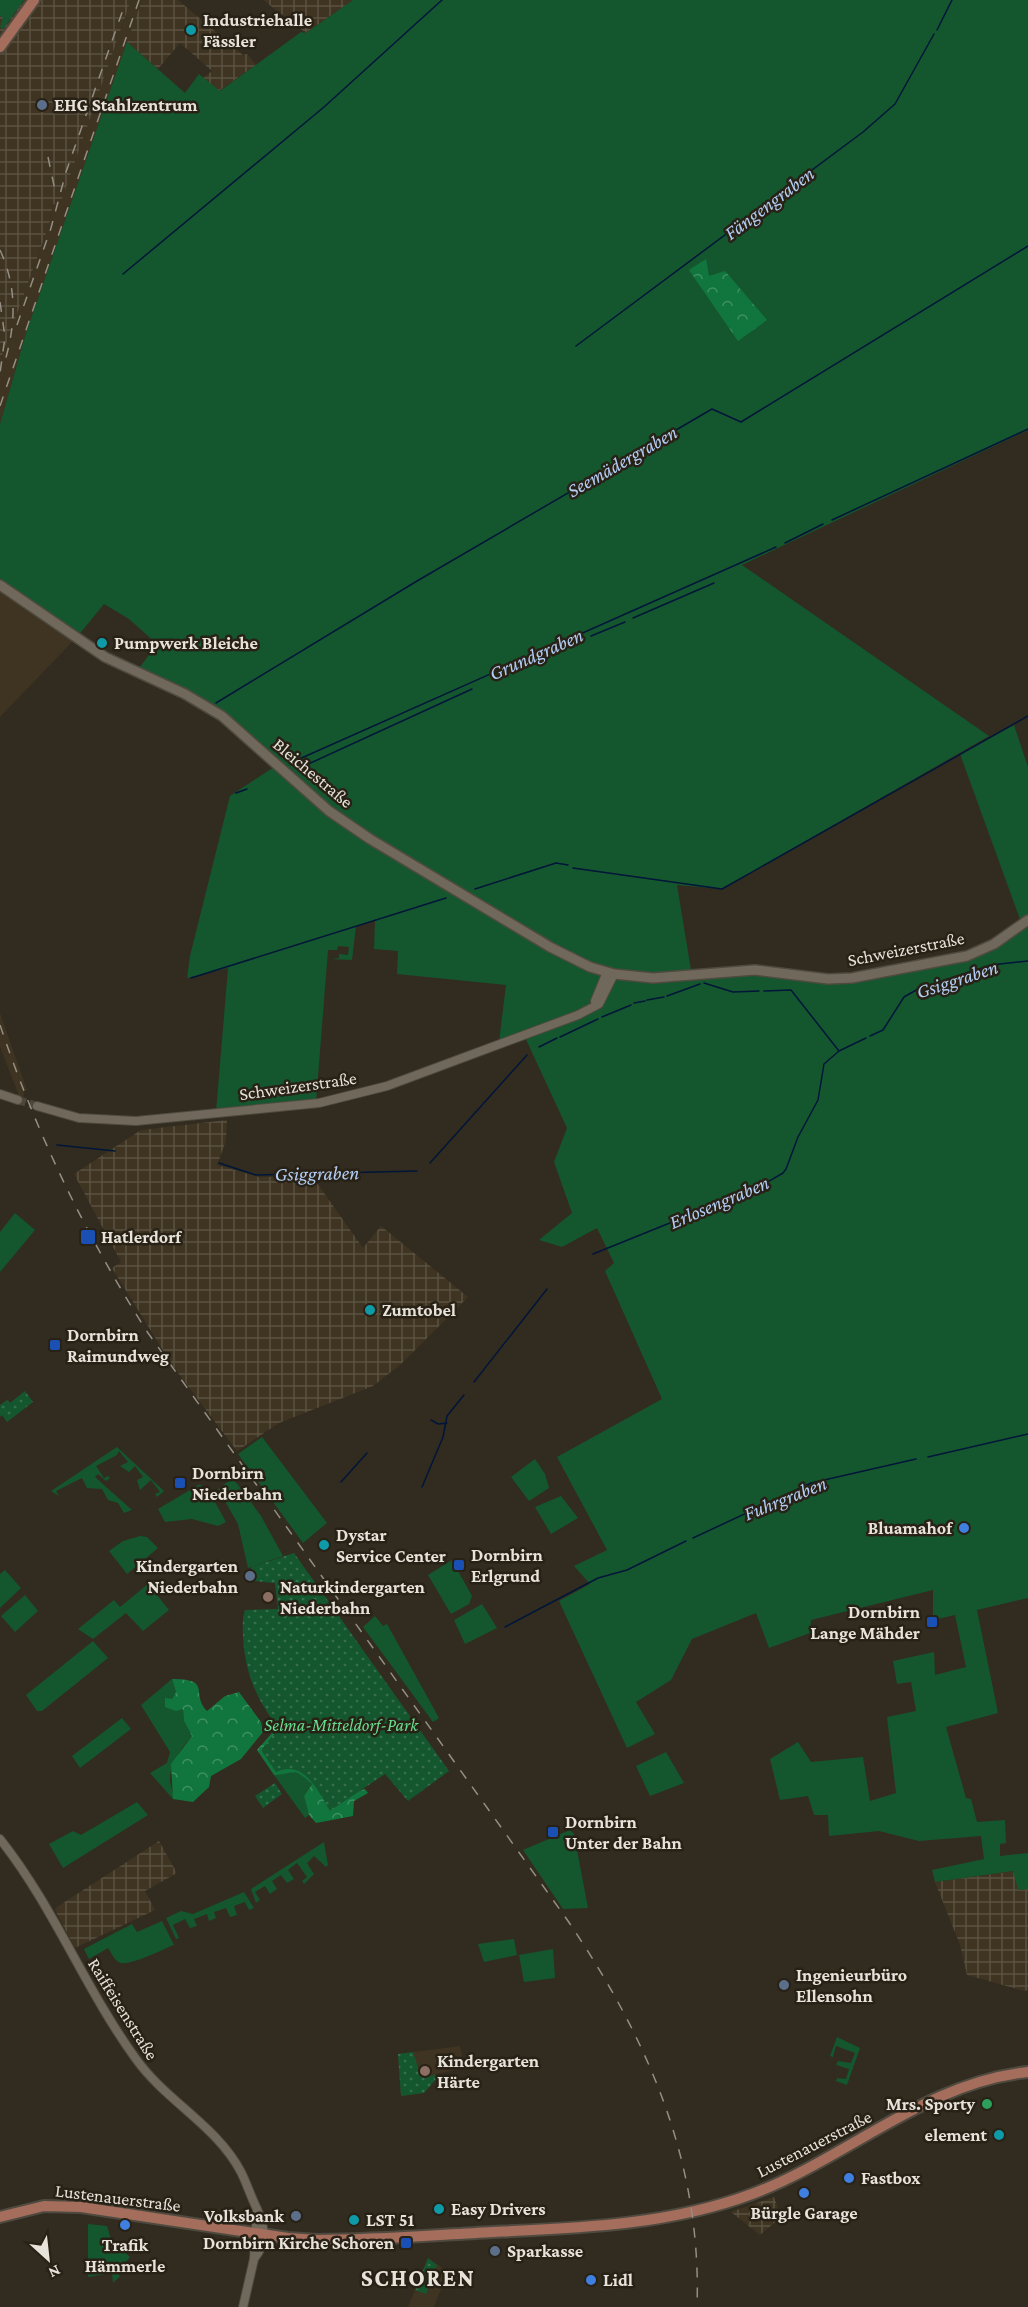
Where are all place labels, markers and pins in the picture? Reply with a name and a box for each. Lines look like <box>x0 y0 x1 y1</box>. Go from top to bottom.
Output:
place label: Industriehalle Fässler <box>203 10 312 51</box>
marker: Industriehalle Fässler <box>184 23 198 37</box>
place label: EHG Stahlzentrum <box>54 95 198 115</box>
marker: EHG Stahlzentrum <box>35 98 49 112</box>
place label: Pumpwerk Bleiche <box>114 633 258 653</box>
marker: Pumpwerk Bleiche <box>95 636 109 650</box>
place label: Hatlerdorf <box>101 1227 182 1247</box>
marker: Hatlerdorf <box>79 1228 97 1246</box>
place label: Zumtobel <box>382 1300 456 1320</box>
marker: Zumtobel <box>363 1303 377 1317</box>
place label: Dornbirn Raimundweg <box>67 1325 169 1366</box>
marker: Dornbirn Raimundweg <box>48 1338 62 1352</box>
place label: Dornbirn Niederbahn <box>192 1463 283 1504</box>
marker: Dornbirn Niederbahn <box>173 1476 187 1490</box>
place label: Bluamahof <box>868 1518 953 1538</box>
marker: Bluamahof <box>957 1521 971 1535</box>
place label: Dystar Service Center <box>336 1525 446 1566</box>
marker: Dystar Service Center <box>317 1538 331 1552</box>
place label: Dornbirn Erlgrund <box>471 1545 544 1586</box>
place label: Kindergarten Niederbahn <box>136 1556 239 1597</box>
marker: Dornbirn Erlgrund <box>452 1558 466 1572</box>
marker: Kindergarten Niederbahn <box>243 1569 257 1583</box>
place label: Naturkindergarten Niederbahn <box>280 1577 426 1618</box>
marker: Naturkindergarten Niederbahn <box>261 1590 275 1604</box>
place label: Dornbirn Lange Mähder <box>810 1602 921 1643</box>
marker: Dornbirn Lange Mähder <box>925 1615 939 1629</box>
place label: Dornbirn Unter der Bahn <box>565 1812 683 1853</box>
marker: Dornbirn Unter der Bahn <box>546 1825 560 1839</box>
place label: Ingenieurbüro Ellensohn <box>796 1965 907 2006</box>
marker: Ingenieurbüro Ellensohn <box>777 1978 791 1992</box>
place label: Kindergarten Härte <box>437 2051 540 2092</box>
marker: Kindergarten Härte <box>418 2064 432 2078</box>
place label: Mrs. Sporty <box>886 2094 975 2114</box>
marker: Mrs. Sporty <box>980 2097 994 2111</box>
place label: element <box>925 2125 988 2145</box>
marker: element <box>992 2128 1006 2142</box>
place label: Fastbox <box>861 2168 921 2188</box>
marker: Fastbox <box>842 2171 856 2185</box>
marker: Bürgle Garage <box>797 2186 811 2200</box>
place label: Easy Drivers <box>451 2199 545 2219</box>
marker: Easy Drivers <box>432 2202 446 2216</box>
place label: Bürgle Garage <box>750 2203 858 2223</box>
place label: Volksbank <box>203 2206 284 2226</box>
marker: Volksbank <box>289 2209 303 2223</box>
place label: LST 51 <box>366 2210 414 2230</box>
marker: LST 51 <box>347 2213 361 2227</box>
marker: Trafik Hämmerle <box>118 2218 132 2232</box>
place label: Dornbirn Kirche Schoren <box>203 2233 395 2253</box>
place label: Trafik Hämmerle <box>85 2235 165 2276</box>
marker: Dornbirn Kirche Schoren <box>399 2236 413 2250</box>
place label: Sparkasse <box>507 2241 583 2261</box>
marker: Sparkasse <box>488 2244 502 2258</box>
place label: Lidl <box>603 2270 633 2290</box>
marker: Lidl <box>584 2273 598 2287</box>

